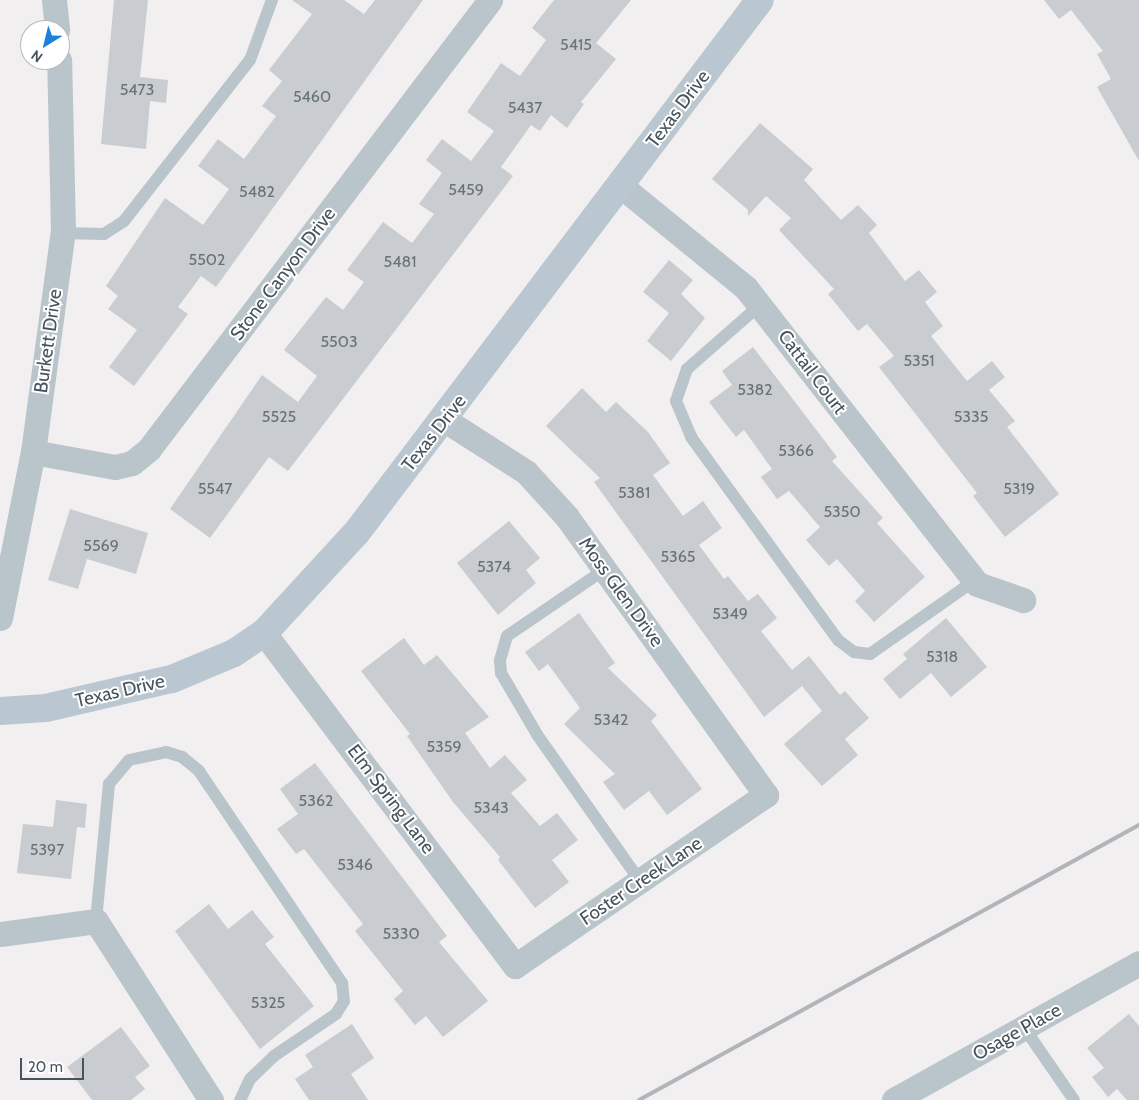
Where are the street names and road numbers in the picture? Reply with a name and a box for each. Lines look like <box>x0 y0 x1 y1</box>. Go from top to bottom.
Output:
street label: Texas Drive <box>641 66 715 152</box>
street label: Stone Canyon Drive <box>226 203 340 345</box>
street label: Burkett Drive <box>29 288 67 394</box>
street label: Cattail Court <box>773 325 851 419</box>
street label: Texas Drive <box>397 390 471 476</box>
street label: Moss Glen Drive <box>574 533 668 651</box>
street label: Texas Drive <box>73 670 167 712</box>
street label: Elm Spring Lane <box>343 740 439 858</box>
street label: Foster Creek Lane <box>576 832 706 930</box>
street label: Osage Place <box>969 998 1065 1066</box>

